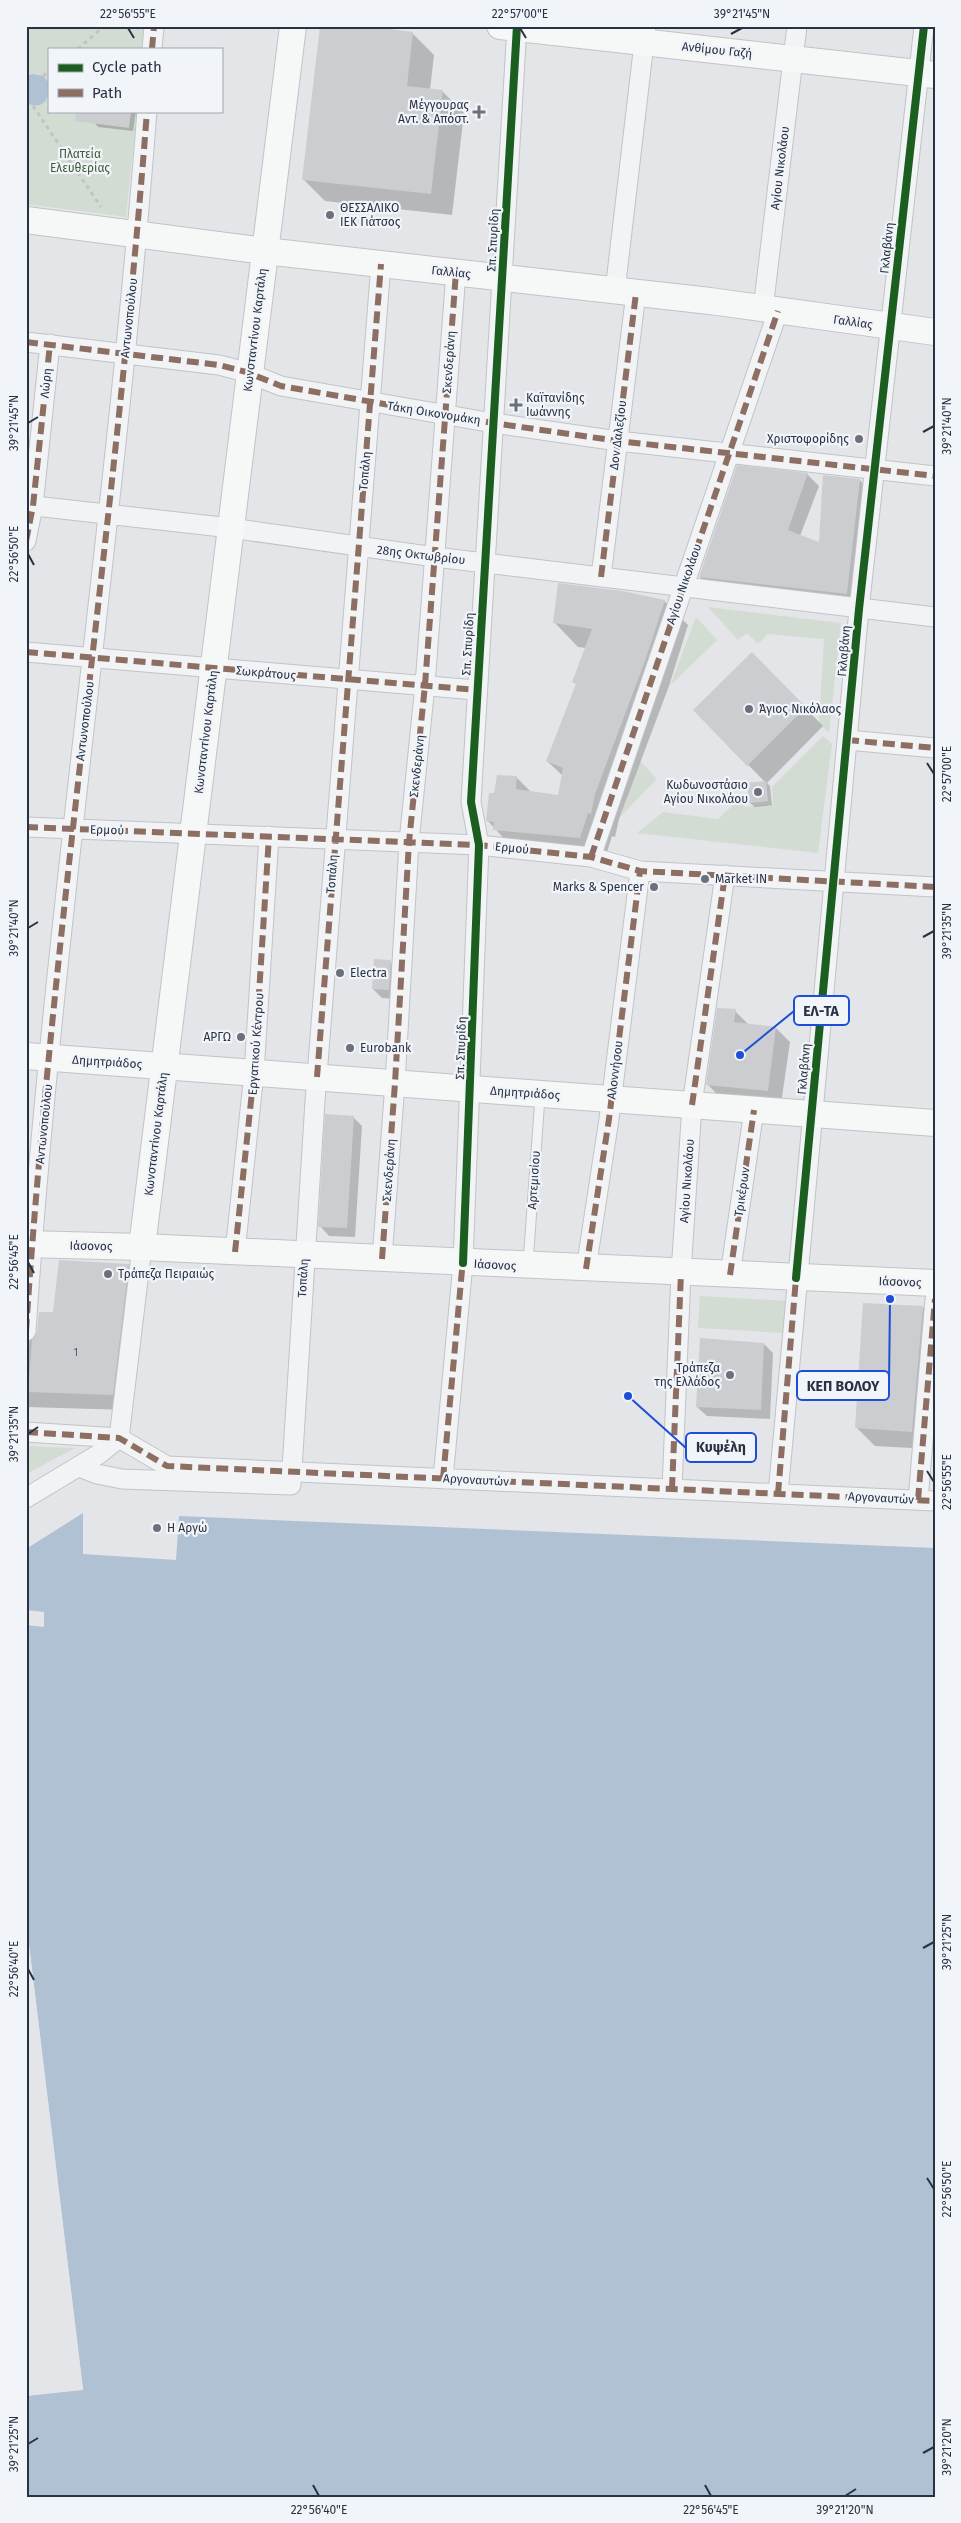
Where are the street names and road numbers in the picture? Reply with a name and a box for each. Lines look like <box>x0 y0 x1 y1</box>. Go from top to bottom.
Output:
street label: Ανθίμου Γαζή <box>681 39 753 61</box>
street label: Αγίου Νικολάου <box>768 125 792 211</box>
street label: Σπ. Σπυρίδη <box>484 208 502 272</box>
street label: Γκλαβάνη <box>877 222 897 274</box>
street label: Γαλλίας <box>431 263 472 281</box>
street label: Κωνσταντίνου Καρτάλη <box>240 267 270 393</box>
street label: Αντωνοπούλου <box>118 277 140 359</box>
street label: Γαλλίας <box>832 312 874 332</box>
street label: Σκενδεράνη <box>440 330 458 394</box>
street label: Λώρη <box>37 367 55 399</box>
street label: Τάκη Οικονομάκη <box>386 399 482 427</box>
street label: Δον Δαλεζίου <box>607 399 629 471</box>
street label: Τοπάλη <box>356 451 374 491</box>
street label: Αγίου Νικολάου <box>664 542 704 626</box>
street label: 28ης Οκτωβρίου <box>376 543 466 567</box>
street label: Σπ. Σπυρίδη <box>459 612 477 676</box>
street label: Γκλαβάνη <box>835 625 853 677</box>
street label: Σωκράτους <box>236 663 297 683</box>
street label: Κωνσταντίνου Καρτάλη <box>191 669 221 795</box>
street label: Αντωνοπούλου <box>73 680 97 762</box>
street label: Σκενδεράνη <box>407 734 427 798</box>
street label: Ερμού <box>90 822 125 838</box>
street label: Ερμού <box>494 839 530 857</box>
street label: Τοπάλη <box>324 854 340 894</box>
street label: Εργατικού Κέντρου <box>245 992 267 1096</box>
street label: Σπ. Σπυρίδη <box>453 1016 469 1080</box>
street label: Αλοννήσου <box>604 1040 626 1100</box>
street label: Γκλαβάνη <box>795 1043 813 1095</box>
street label: Δημητριάδος <box>71 1053 143 1071</box>
street label: Κωνσταντίνου Καρτάλη <box>141 1071 171 1197</box>
street label: Αντωνοπούλου <box>33 1083 55 1165</box>
street label: Δημητριάδος <box>489 1084 561 1102</box>
street label: Σκενδεράνη <box>380 1138 398 1202</box>
street label: Αγίου Νικολάου <box>677 1138 697 1224</box>
street label: Αρτεμισίου <box>525 1150 543 1210</box>
street label: Τρικέρων <box>732 1166 752 1218</box>
street label: Ιάσονος <box>69 1239 113 1253</box>
street label: Ιάσονος <box>473 1257 517 1273</box>
street label: Τοπάλη <box>295 1258 311 1298</box>
street label: Ιάσονος <box>878 1274 922 1290</box>
street label: Αργοναυτών <box>443 1471 510 1489</box>
street label: Αργοναυτών <box>848 1489 915 1507</box>

